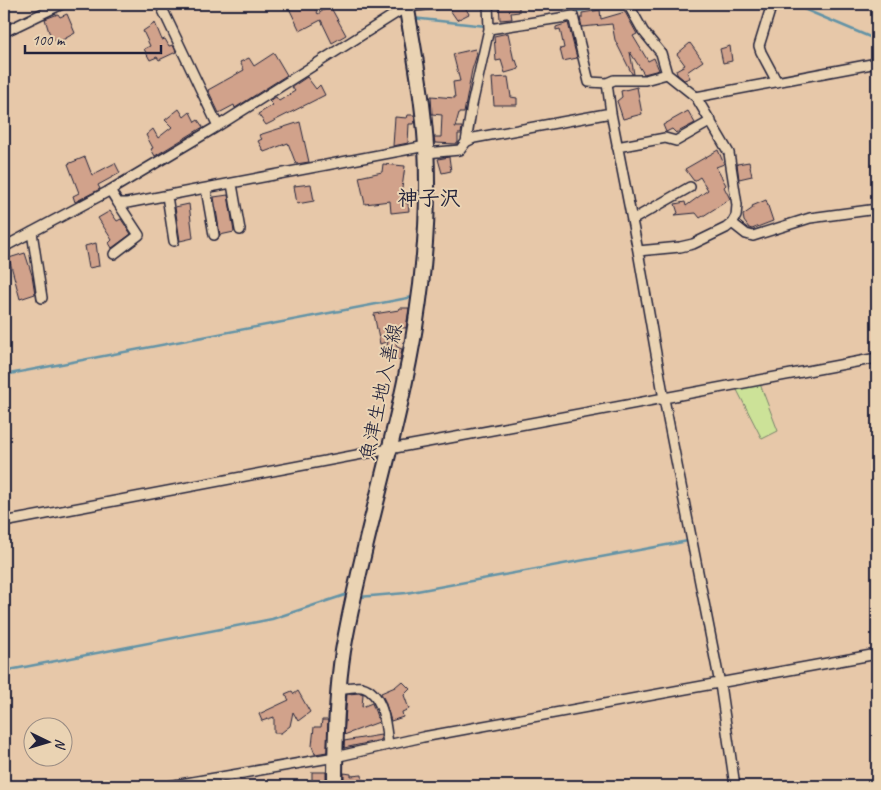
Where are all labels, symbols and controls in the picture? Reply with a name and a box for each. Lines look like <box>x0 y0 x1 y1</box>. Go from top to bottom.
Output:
scale bar <box>25 22 161 54</box>
text: 100 m <box>32 31 66 50</box>
district label: 神子沢 <box>398 185 461 211</box>
street label: 魚津生地入善線 <box>354 321 408 463</box>
north arrow <box>22 718 72 768</box>
text: N <box>51 738 69 750</box>

